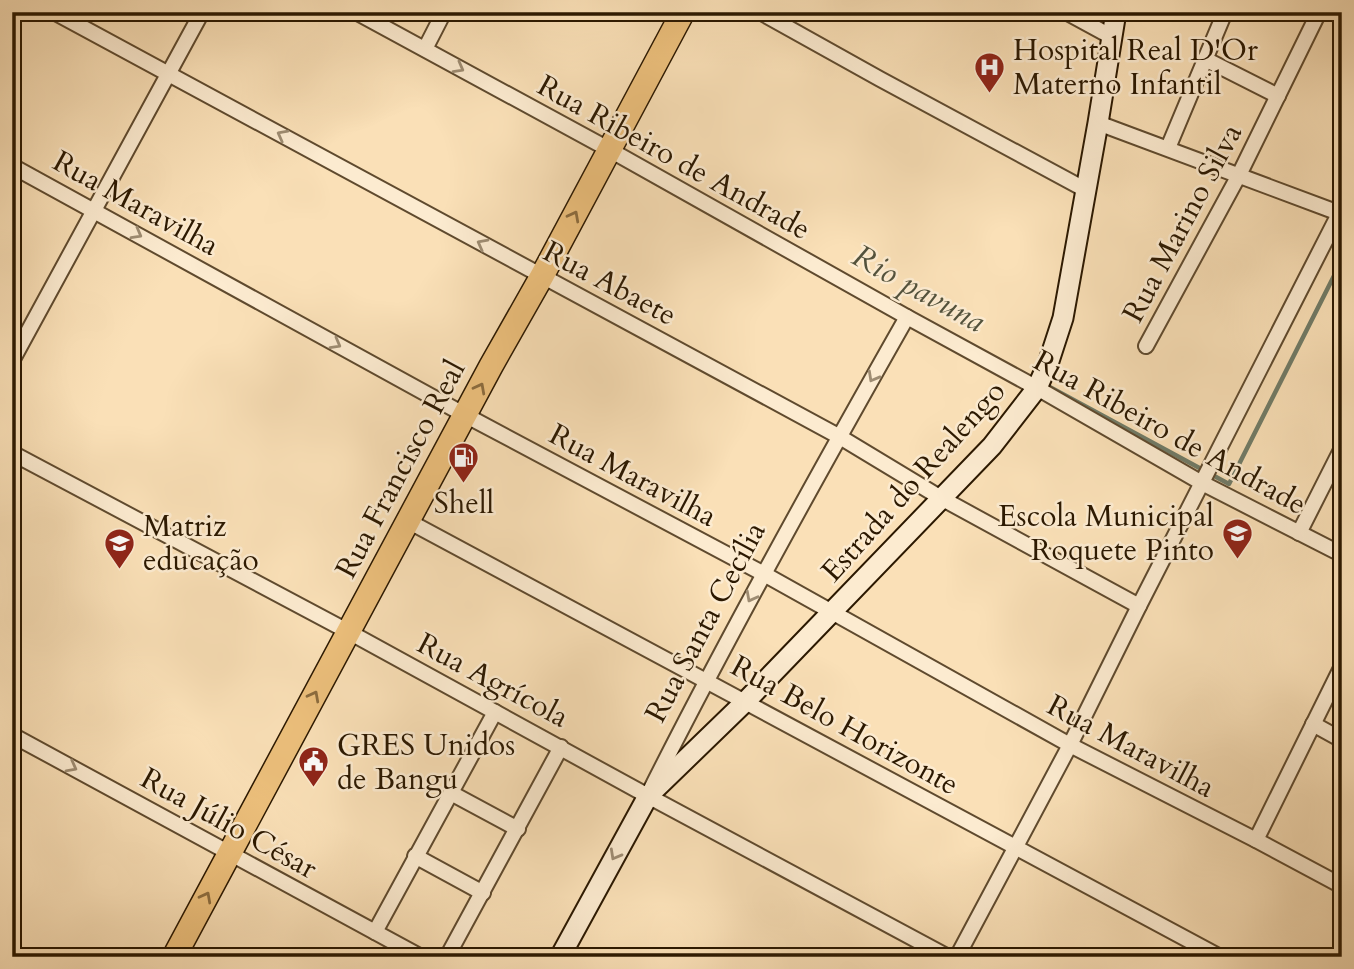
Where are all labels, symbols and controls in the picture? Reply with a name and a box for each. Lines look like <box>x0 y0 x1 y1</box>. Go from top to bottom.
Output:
place label: Hospital Real D'Or Materno Infantil <box>1013 30 1258 105</box>
hospital icon: Hospital Real D'Or Materno Infantil <box>973 50 1007 94</box>
one-way arrow <box>452 60 465 73</box>
street label: Rua Ribeiro de Andrade <box>530 65 818 250</box>
street label: Rua Marino Silva <box>1113 117 1252 330</box>
one-way arrow <box>277 130 289 143</box>
street label: Rua Maravilha <box>45 141 226 266</box>
one-way arrow <box>566 211 579 223</box>
one-way arrow <box>130 225 142 239</box>
street label: Rua Abaete <box>536 231 684 336</box>
water label: Rio pavuna <box>844 234 993 343</box>
one-way arrow <box>477 239 489 252</box>
one-way arrow <box>329 336 341 349</box>
street label: Rua Ribeiro de Andrade <box>1026 340 1314 525</box>
street label: Rua Francisco Real <box>326 353 475 585</box>
one-way arrow <box>868 369 881 382</box>
street label: Estrada do Realengo <box>812 372 1015 591</box>
one-way arrow <box>471 383 485 395</box>
street label: Rua Maravilha <box>542 414 724 537</box>
fuel station icon: Shell <box>447 440 481 484</box>
place label: Shell <box>434 483 495 524</box>
place label: Escola Municipal Roquete Pinto <box>998 496 1214 571</box>
place label: Matriz educação <box>143 506 259 581</box>
street label: Rua Santa Cecília <box>635 515 776 730</box>
school or university icon: Escola Municipal Roquete Pinto <box>1220 516 1254 560</box>
school or university icon: Matriz educação <box>103 526 137 570</box>
one-way arrow <box>746 590 759 602</box>
street label: Rua Agrícola <box>410 623 576 738</box>
street label: Rua Belo Horizonte <box>723 646 966 805</box>
street label: Rua Maravilha <box>1040 685 1222 808</box>
one-way arrow <box>306 691 319 703</box>
place label: GRES Unidos de Bangu <box>337 725 515 800</box>
public building icon: GRES Unidos de Bangu <box>297 745 331 789</box>
street label: Rua Júlio César <box>133 758 324 889</box>
one-way arrow <box>65 759 78 773</box>
one-way arrow <box>610 848 623 861</box>
one-way arrow <box>198 891 212 904</box>

